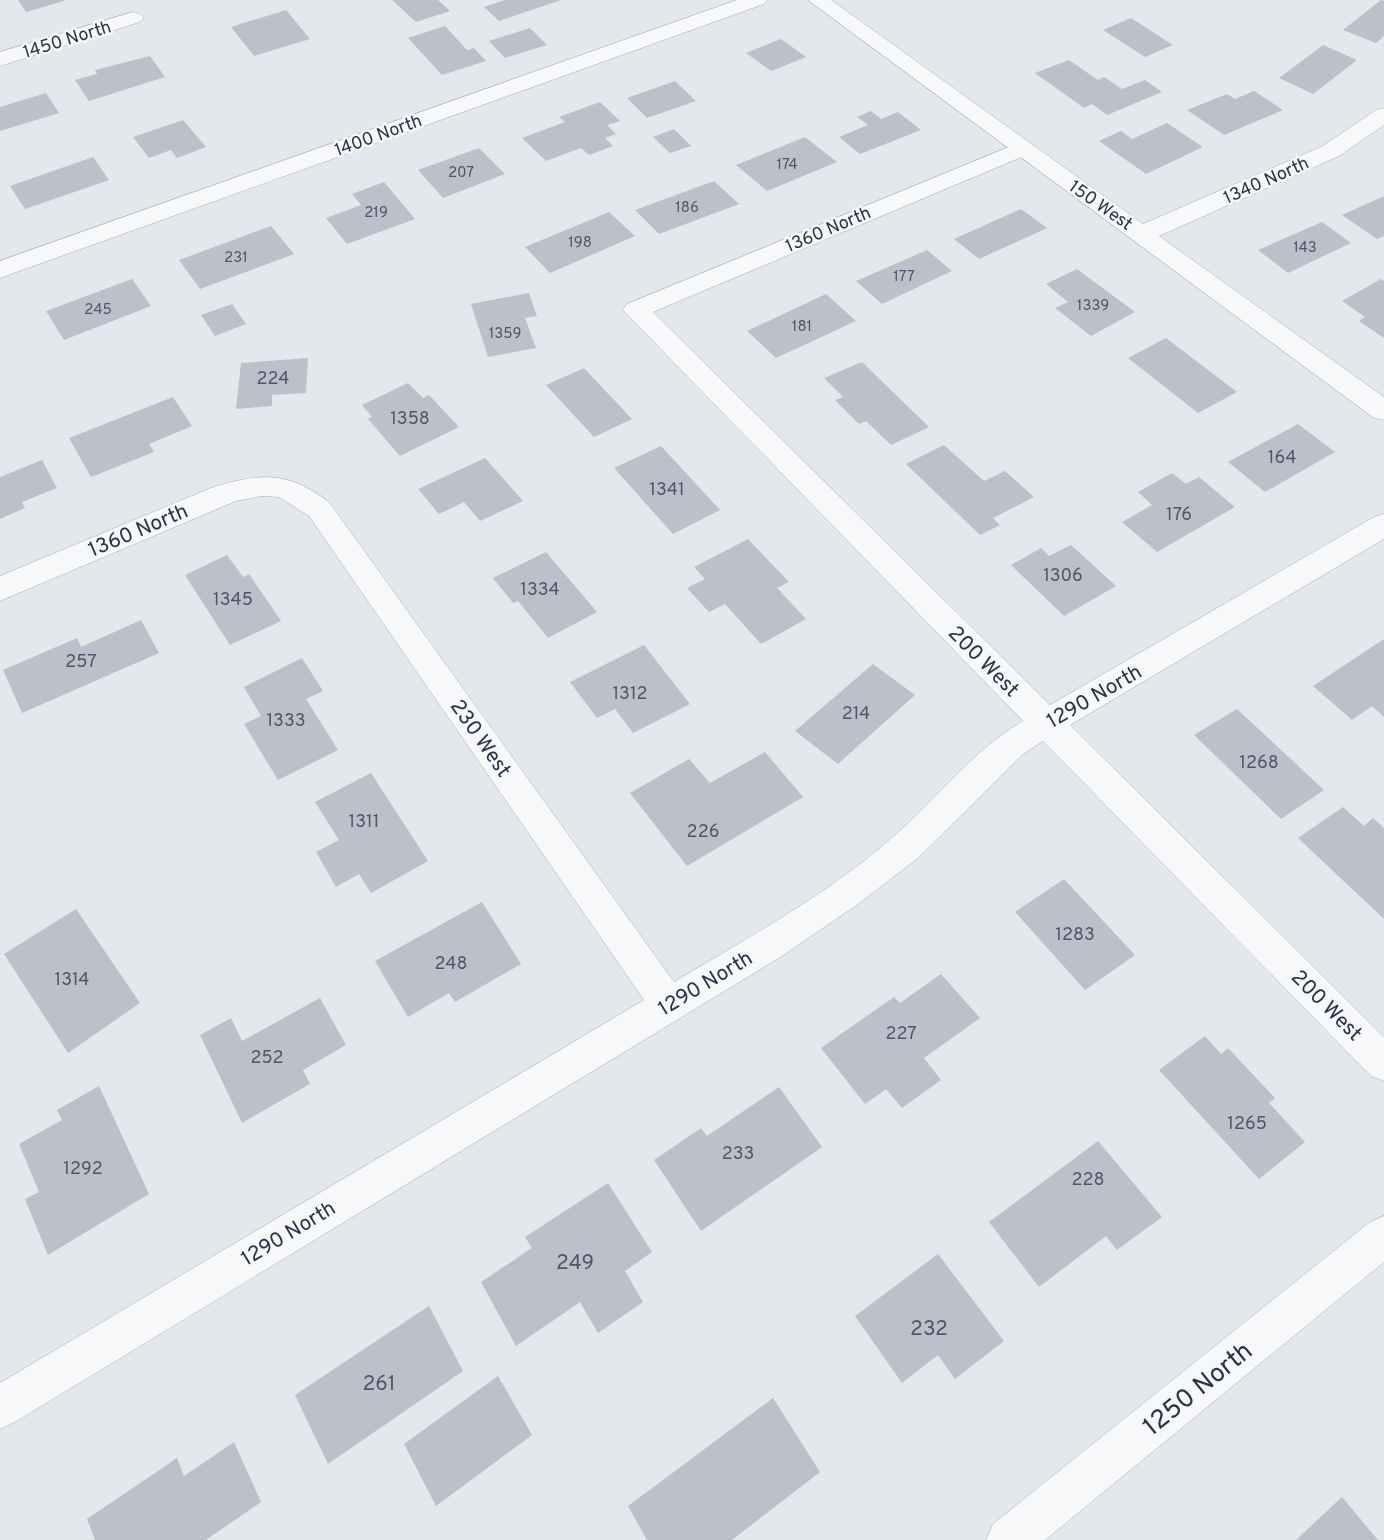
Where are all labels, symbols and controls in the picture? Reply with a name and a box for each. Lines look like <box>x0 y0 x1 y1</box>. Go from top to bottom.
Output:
street label: 1450 North <box>21 16 114 65</box>
street label: 1400 North <box>332 110 425 163</box>
street label: 1340 North <box>1220 152 1313 210</box>
house number: 174 <box>776 156 798 175</box>
house number: 207 <box>448 164 474 183</box>
street label: 150 West <box>1064 176 1136 236</box>
house number: 186 <box>675 199 699 218</box>
street label: 1360 North <box>782 202 875 259</box>
house number: 219 <box>364 204 388 223</box>
house number: 198 <box>568 234 592 253</box>
house number: 143 <box>1293 239 1317 258</box>
house number: 231 <box>224 249 248 268</box>
house number: 177 <box>893 268 915 287</box>
house number: 1339 <box>1077 297 1109 316</box>
house number: 245 <box>84 301 112 320</box>
house number: 181 <box>792 318 812 337</box>
house number: 1359 <box>489 325 521 344</box>
house number: 224 <box>256 368 290 391</box>
house number: 1358 <box>390 408 430 431</box>
house number: 164 <box>1268 447 1296 470</box>
house number: 1341 <box>649 479 685 502</box>
street label: 1360 North <box>85 498 193 564</box>
house number: 176 <box>1166 504 1192 527</box>
house number: 1306 <box>1043 565 1083 588</box>
house number: 1334 <box>520 579 560 602</box>
house number: 1345 <box>213 589 253 612</box>
street label: 200 West <box>942 621 1024 703</box>
house number: 257 <box>65 651 97 674</box>
street label: 1290 North <box>1042 659 1147 735</box>
house number: 1312 <box>612 683 648 706</box>
street label: 230 West <box>443 695 516 783</box>
house number: 214 <box>842 703 870 726</box>
house number: 1333 <box>266 710 306 733</box>
house number: 1268 <box>1239 752 1279 775</box>
house number: 1311 <box>349 811 379 834</box>
house number: 226 <box>687 821 719 844</box>
house number: 1283 <box>1055 924 1095 947</box>
street label: 1290 North <box>653 945 758 1023</box>
house number: 248 <box>434 953 468 976</box>
street label: 200 West <box>1285 965 1367 1047</box>
house number: 1314 <box>54 969 90 992</box>
house number: 227 <box>885 1023 917 1046</box>
house number: 252 <box>250 1047 284 1070</box>
house number: 1265 <box>1227 1113 1267 1136</box>
house number: 233 <box>722 1143 754 1166</box>
house number: 1292 <box>63 1158 103 1181</box>
house number: 228 <box>1071 1169 1105 1192</box>
street label: 1290 North <box>236 1195 341 1273</box>
house number: 249 <box>556 1250 594 1277</box>
house number: 232 <box>910 1316 948 1343</box>
street label: 1250 North <box>1137 1336 1260 1444</box>
house number: 261 <box>362 1371 396 1398</box>

